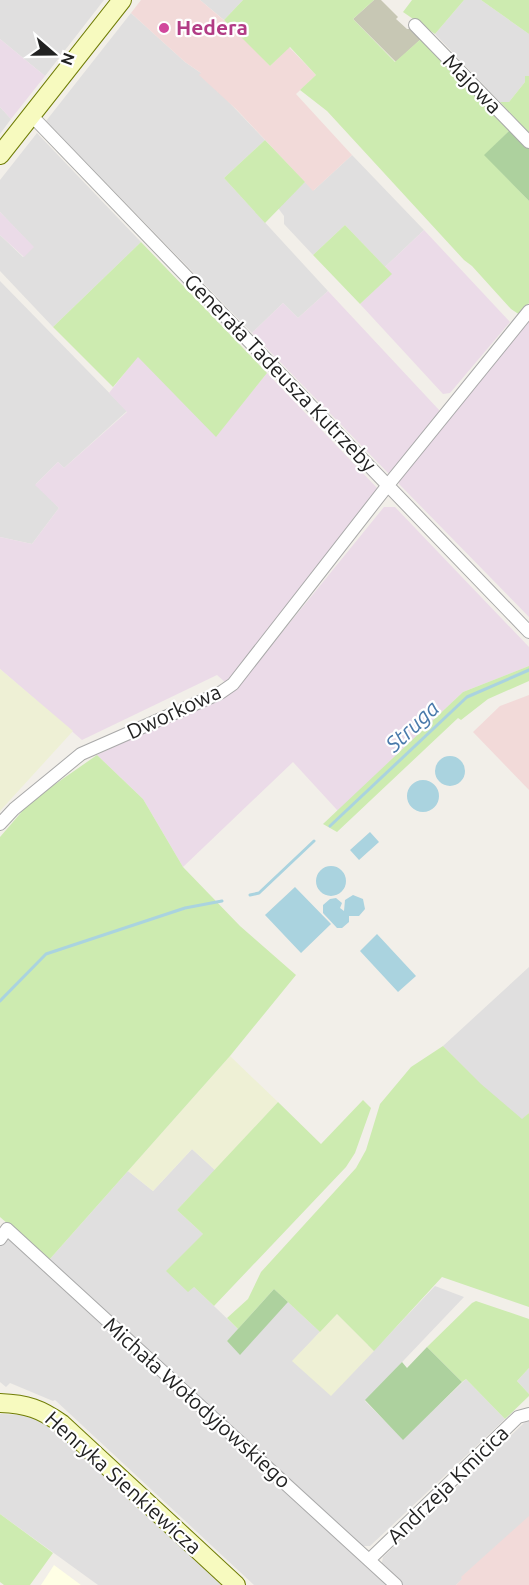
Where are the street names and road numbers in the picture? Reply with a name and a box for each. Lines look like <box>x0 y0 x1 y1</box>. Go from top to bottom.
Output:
street label: Majowa <box>439 49 507 118</box>
street label: Generała Tadeusza Kutrzeby <box>180 269 381 476</box>
street label: Dworkowa <box>123 679 224 743</box>
street label: Michała Wołodyjowskiego <box>99 1312 296 1493</box>
street label: Henryka Sienkiewicza <box>41 1406 207 1559</box>
street label: Andrzeja Kmicica <box>382 1420 513 1548</box>

